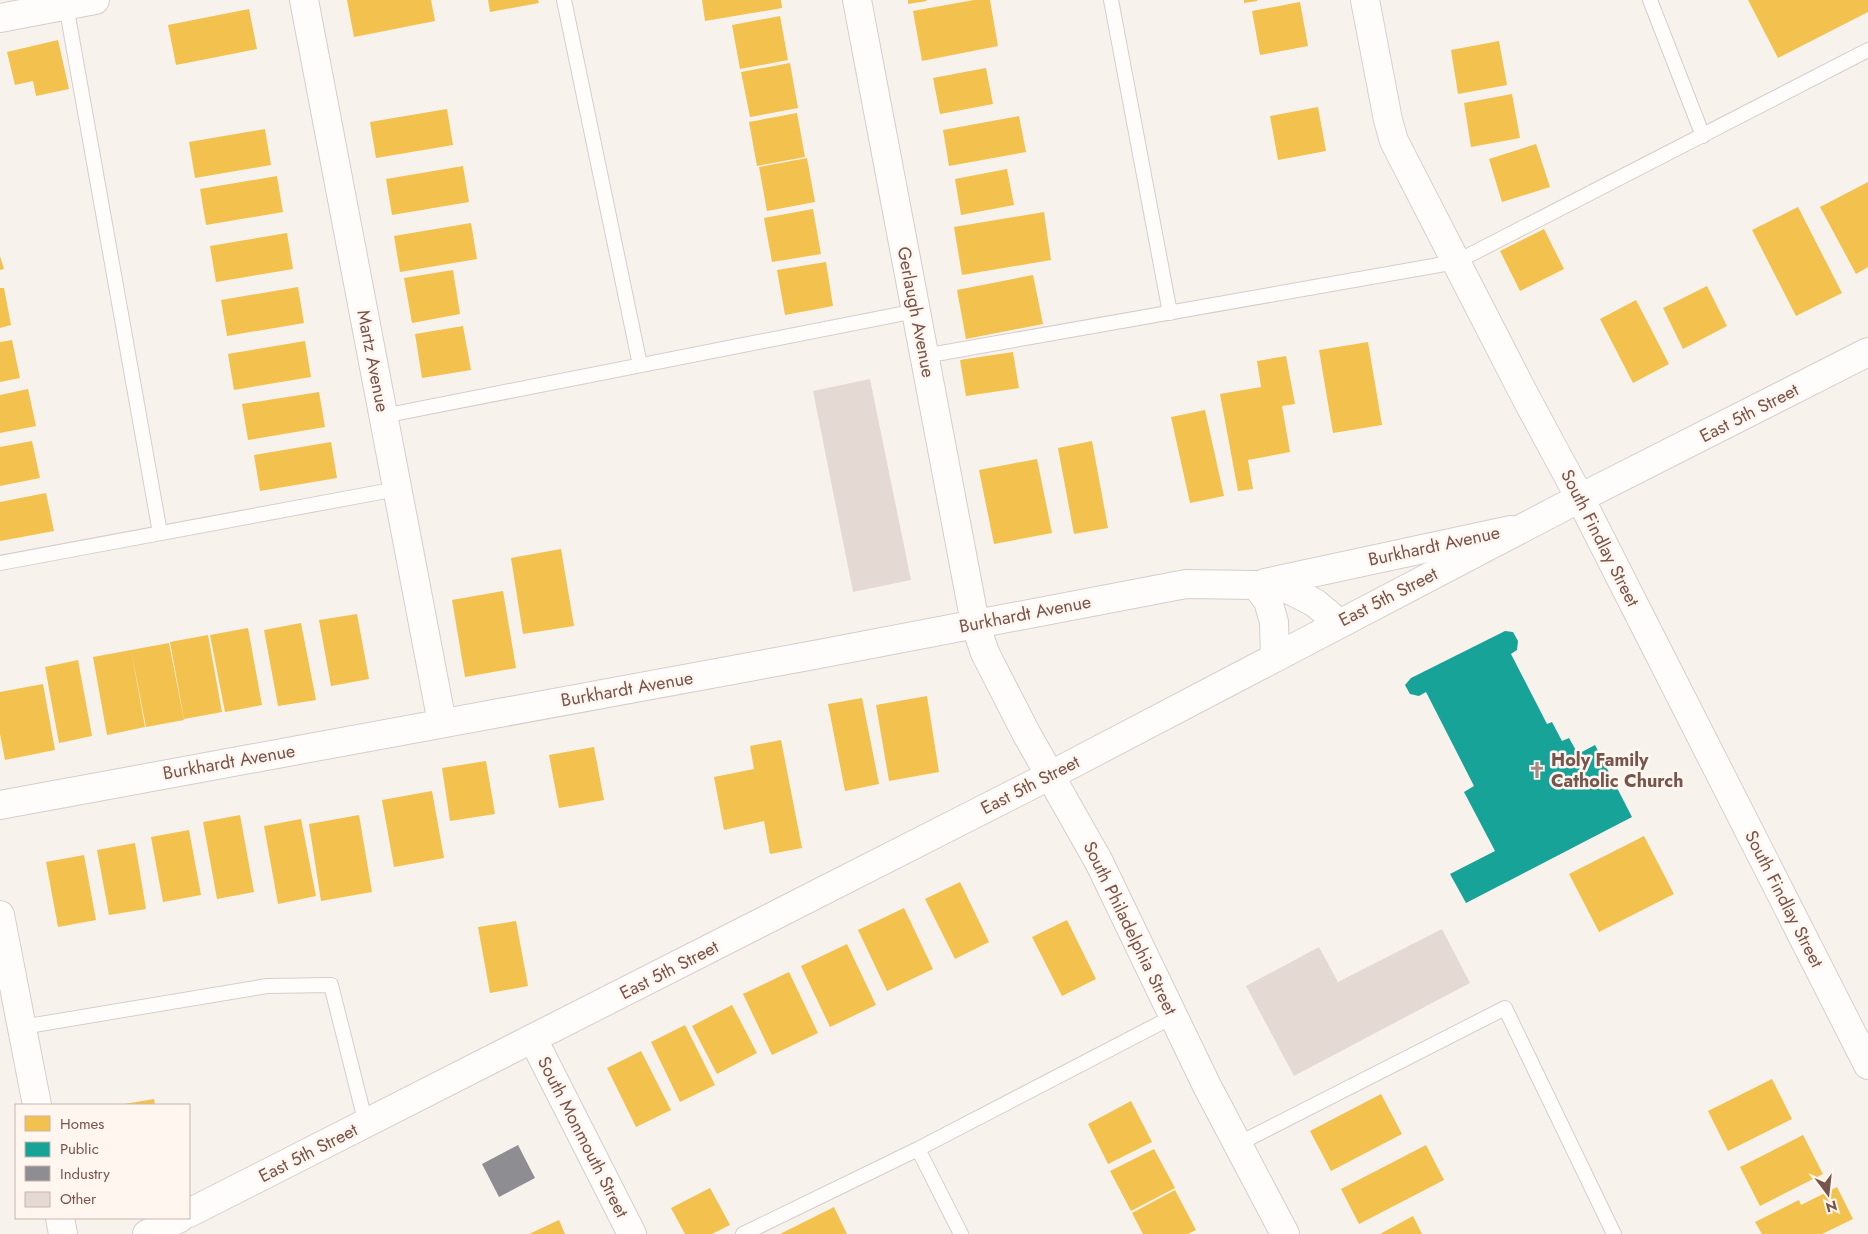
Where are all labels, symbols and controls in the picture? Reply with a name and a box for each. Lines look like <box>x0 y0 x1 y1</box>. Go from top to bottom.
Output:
street label: Gerlaugh Avenue <box>891 244 941 380</box>
street label: Martz Avenue <box>350 308 396 414</box>
street label: East 5th Street <box>1695 377 1804 449</box>
street label: South Findlay Street <box>1554 465 1646 612</box>
street label: Burkhardt Avenue <box>1366 519 1502 573</box>
street label: East 5th Street <box>1334 561 1443 633</box>
street label: Burkhardt Avenue <box>957 588 1093 640</box>
street label: Burkhardt Avenue <box>559 665 695 713</box>
street label: Burkhardt Avenue <box>161 738 297 786</box>
place label: Holy Family Catholic Church <box>1551 747 1684 794</box>
street label: East 5th Street <box>976 749 1085 821</box>
church icon: Holy Family Catholic Church <box>1527 760 1547 780</box>
street label: South Findlay Street <box>1738 826 1830 973</box>
street label: South Philadelphia Street <box>1077 837 1184 1020</box>
street label: East 5th Street <box>615 934 724 1006</box>
street label: South Monmouth Street <box>531 1052 635 1223</box>
legend <box>15 1104 190 1219</box>
text: Homes <box>60 1113 104 1135</box>
street label: East 5th Street <box>254 1117 363 1189</box>
text: Public <box>60 1138 99 1160</box>
text: Industry <box>60 1163 110 1185</box>
north arrow <box>1803 1169 1853 1219</box>
text: Other <box>60 1188 97 1210</box>
text: N <box>1823 1195 1839 1218</box>

